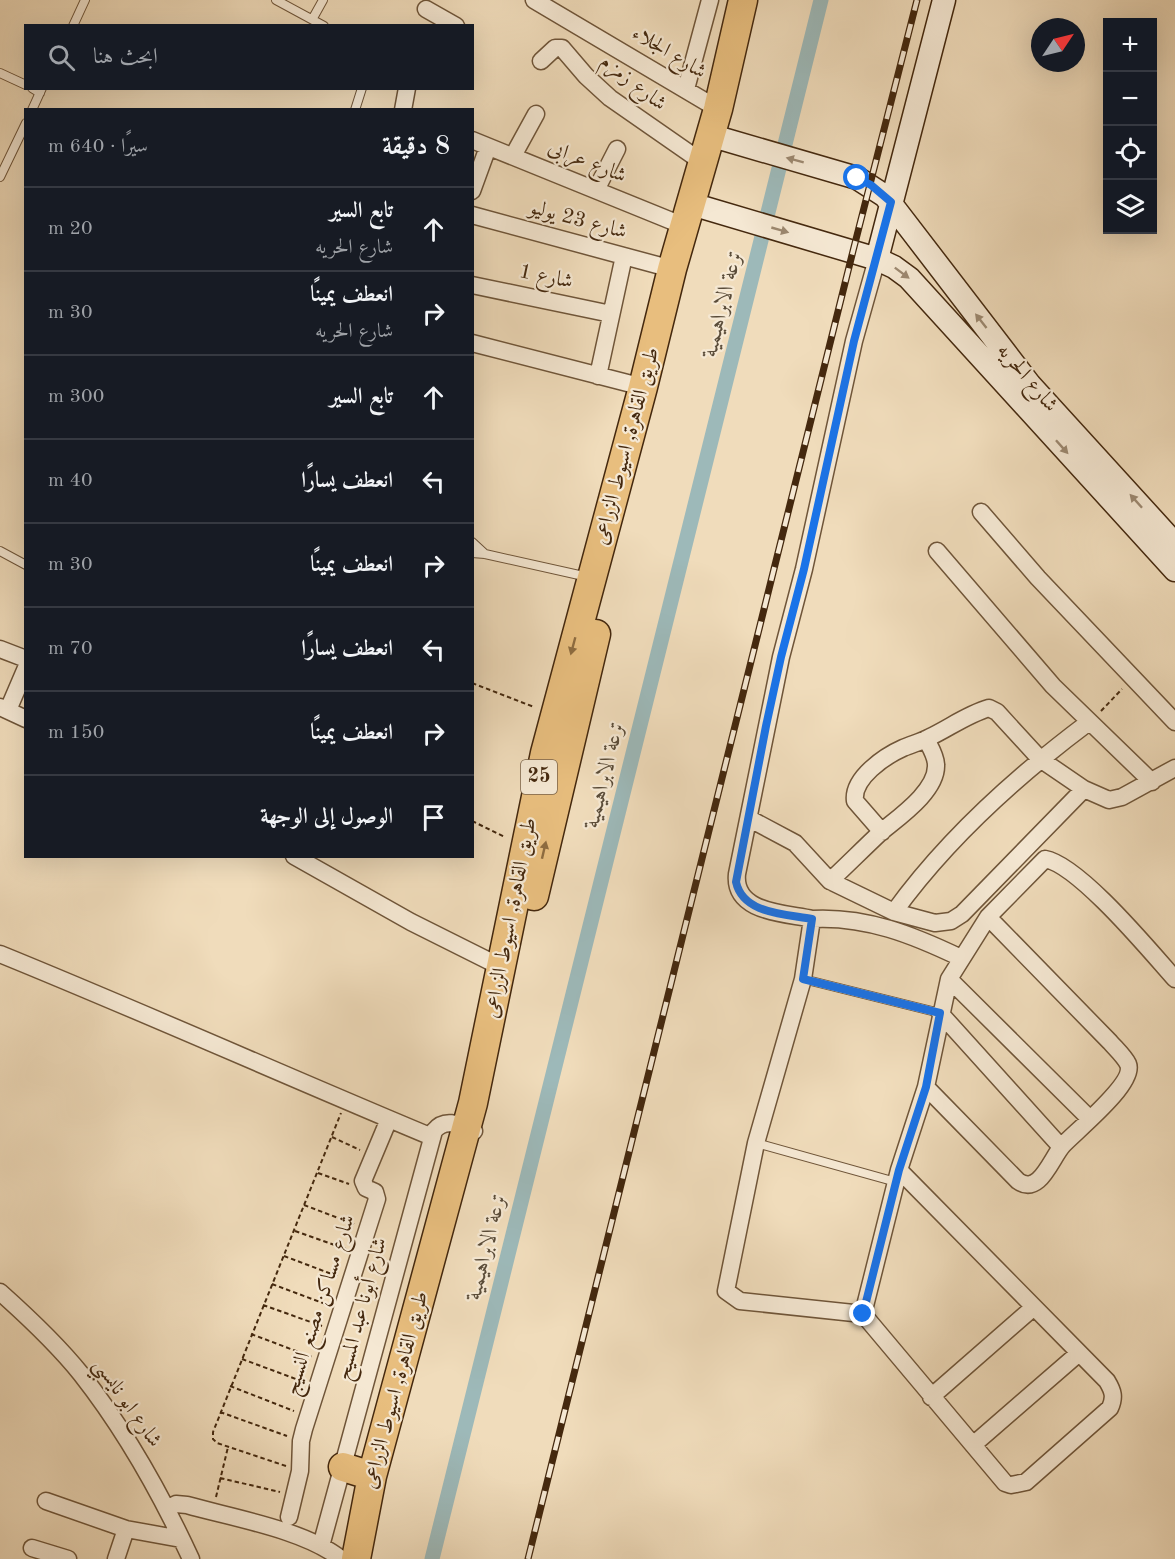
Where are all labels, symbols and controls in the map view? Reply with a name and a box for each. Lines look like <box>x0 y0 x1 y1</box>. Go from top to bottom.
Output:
north arrow <box>1031 18 1085 72</box>
map controls <box>1103 18 1157 234</box>
button: + <box>1103 18 1157 72</box>
street label: شارع الجلاء <box>625 23 710 88</box>
search box <box>24 24 474 90</box>
icon: search <box>45 41 78 74</box>
text: ابحث هنا <box>93 46 158 68</box>
street label: شارع زمزم <box>592 51 670 120</box>
button: − <box>1103 72 1157 126</box>
button: locate <box>1103 126 1157 180</box>
text: 8 دقيقة <box>382 134 450 160</box>
text: سيرًا · 640 m <box>48 137 148 157</box>
street label: شارع عرابى <box>543 137 629 193</box>
one-way arrow <box>786 155 804 164</box>
route start <box>843 164 869 190</box>
button: layers <box>1103 180 1157 234</box>
street label: شارع 23 يوليو <box>524 196 629 249</box>
text: تابع السير <box>329 200 393 222</box>
icon: ahead <box>417 213 450 246</box>
text: 20 m <box>48 219 93 239</box>
one-way arrow <box>771 226 789 235</box>
text: شارع الحريه <box>315 238 393 258</box>
water label: ترعة الابراهيمية <box>699 247 747 361</box>
street label: شارع 1 <box>516 261 575 299</box>
one-way arrow <box>894 267 910 279</box>
text: انعطف يمينًا <box>310 284 393 306</box>
icon: right <box>417 297 450 330</box>
text: 30 m <box>48 303 93 323</box>
one-way arrow <box>975 313 988 329</box>
text: شارع الحريه <box>315 322 393 342</box>
street label: شارع الحريه <box>988 340 1061 420</box>
street label: طريق القاهرة, اسيوط الزراعى <box>590 345 664 547</box>
icon: ahead <box>417 381 450 414</box>
text: تابع السير <box>329 386 393 408</box>
text: 300 m <box>48 387 104 407</box>
one-way arrow <box>1055 440 1069 455</box>
icon: left <box>417 465 450 498</box>
text: انعطف يسارًا <box>301 470 393 492</box>
text: 40 m <box>48 471 93 491</box>
one-way arrow <box>1129 493 1143 508</box>
icon: right <box>417 549 450 582</box>
text: انعطف يمينًا <box>310 554 393 576</box>
text: 30 m <box>48 555 93 575</box>
icon: left <box>417 633 450 666</box>
one-way arrow <box>568 636 578 655</box>
text: انعطف يسارًا <box>301 638 393 660</box>
text: 70 m <box>48 639 93 659</box>
icon: right <box>417 717 450 750</box>
water label: ترعة الابراهيمية <box>581 718 629 832</box>
text: انعطف يمينًا <box>310 722 393 744</box>
text: 150 m <box>48 723 104 743</box>
road number: 25 <box>521 760 557 794</box>
icon: arrive <box>417 801 450 834</box>
text: الوصول إلى الوجهة <box>260 806 393 828</box>
street label: طريق القاهرة, اسيوط الزراعى <box>480 816 542 1020</box>
one-way arrow <box>540 840 550 859</box>
water label: ترعة الابراهيمية <box>463 1190 511 1304</box>
street label: شارع مساكن مصنع النسيج <box>281 1212 366 1400</box>
street label: شارع أبونا عبد المسيح <box>327 1234 398 1384</box>
street label: طريق القاهرة, اسيوط الزراعى <box>359 1289 433 1491</box>
route end <box>849 1300 875 1326</box>
street label: شارع ابو نايسبي <box>82 1355 165 1456</box>

